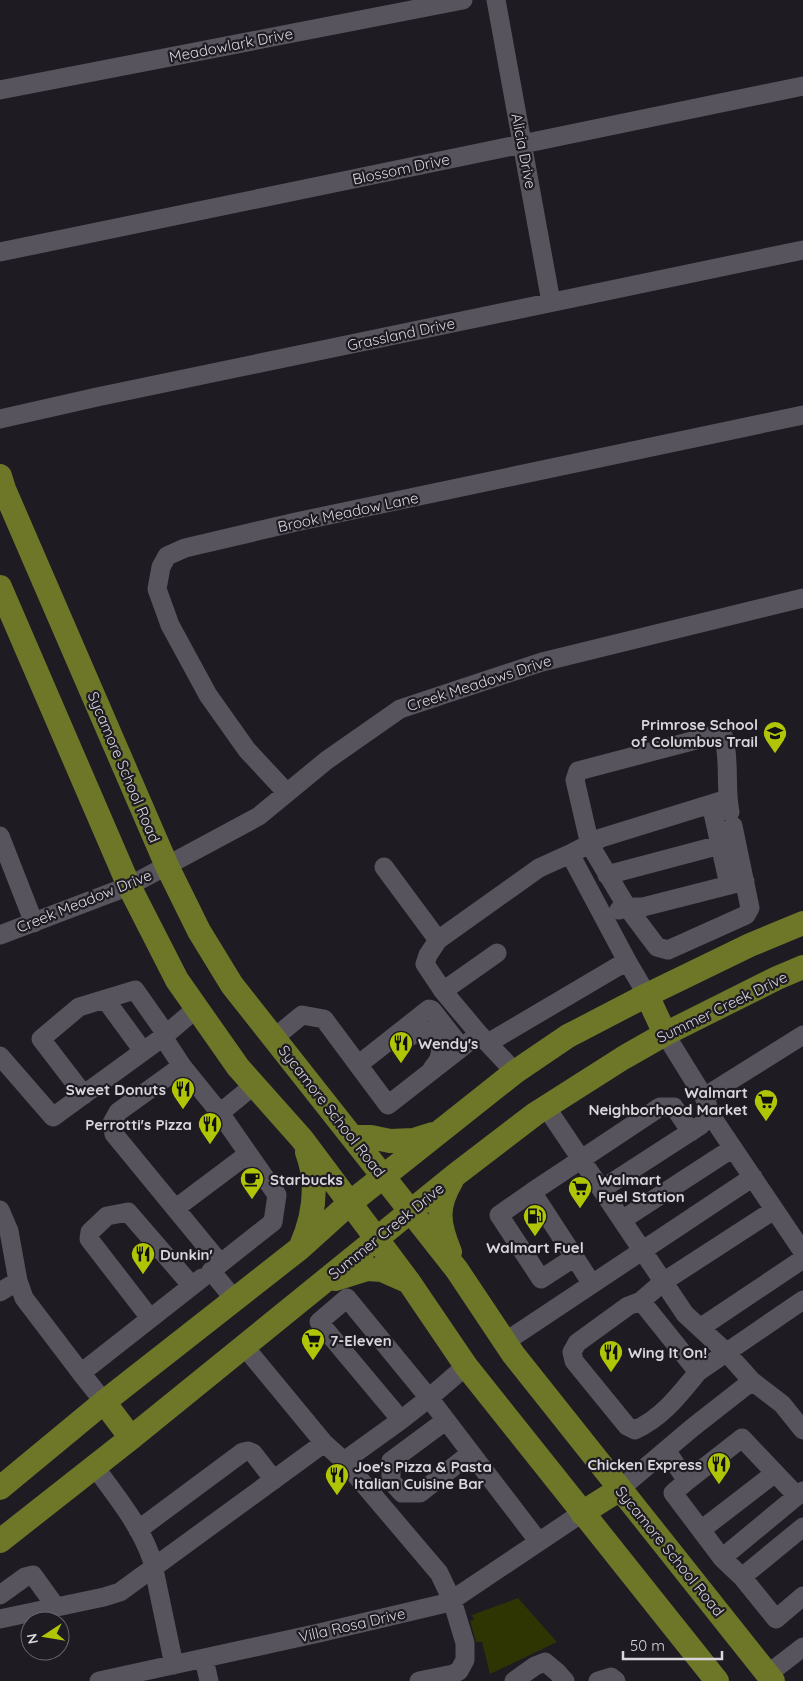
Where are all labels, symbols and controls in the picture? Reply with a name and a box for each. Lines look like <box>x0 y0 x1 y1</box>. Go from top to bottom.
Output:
street label: Meadowlark Drive <box>167 24 295 66</box>
street label: Alicia Drive <box>507 112 541 190</box>
street label: Blossom Drive <box>351 149 451 189</box>
street label: Grassland Drive <box>345 313 457 355</box>
street label: Brook Meadow Lane <box>276 488 420 536</box>
street label: Creek Meadows Drive <box>404 651 554 715</box>
street label: Sycamore School Road <box>84 689 164 845</box>
place label: Primrose School of Columbus Trail <box>631 715 758 751</box>
school or university icon: Primrose School of Columbus Trail <box>762 720 788 754</box>
street label: Creek Meadow Drive <box>14 865 154 937</box>
street label: Summer Creek Drive <box>654 967 790 1047</box>
restaurant icon: Wendy's <box>388 1030 414 1064</box>
place label: Wendy's <box>418 1034 478 1053</box>
street label: Sycamore School Road <box>275 1041 389 1181</box>
restaurant icon: Sweet Donuts <box>170 1076 196 1110</box>
place label: Sweet Donuts <box>66 1080 166 1099</box>
place label: Walmart Neighborhood Market <box>588 1083 748 1119</box>
supermarket icon: Walmart Neighborhood Market <box>753 1088 779 1122</box>
restaurant icon: Perrotti's Pizza <box>197 1111 223 1145</box>
place label: Perrotti's Pizza <box>85 1115 192 1134</box>
cafe icon: Starbucks <box>239 1166 265 1200</box>
place label: Starbucks <box>270 1170 343 1189</box>
place label: Walmart Fuel Station <box>598 1170 685 1206</box>
supermarket icon: Walmart Fuel Station <box>567 1175 593 1209</box>
street label: Summer Creek Drive <box>324 1179 448 1283</box>
fuel station icon: Walmart Fuel <box>522 1203 548 1237</box>
place label: Walmart Fuel <box>486 1238 584 1257</box>
restaurant icon: Dunkin' <box>130 1241 156 1275</box>
place label: Dunkin' <box>160 1245 213 1264</box>
supermarket icon: 7-Eleven <box>300 1327 326 1361</box>
place label: 7-Eleven <box>330 1331 392 1350</box>
restaurant icon: Wing It On! <box>598 1339 624 1373</box>
place label: Wing It On! <box>628 1343 707 1362</box>
restaurant icon: Chicken Express <box>706 1451 732 1485</box>
place label: Chicken Express <box>587 1455 702 1474</box>
place label: Joe's Pizza & Pasta Italian Cuisine Bar <box>354 1457 492 1493</box>
restaurant icon: Joe's Pizza & Pasta Italian Cuisine Bar <box>324 1462 350 1496</box>
street label: Sycamore School Road <box>612 1482 728 1620</box>
street label: Villa Rosa Drive <box>297 1604 407 1646</box>
north arrow <box>20 1611 70 1661</box>
scale bar <box>623 1628 722 1660</box>
text: N <box>22 1632 42 1646</box>
text: 50 m <box>630 1636 665 1655</box>

